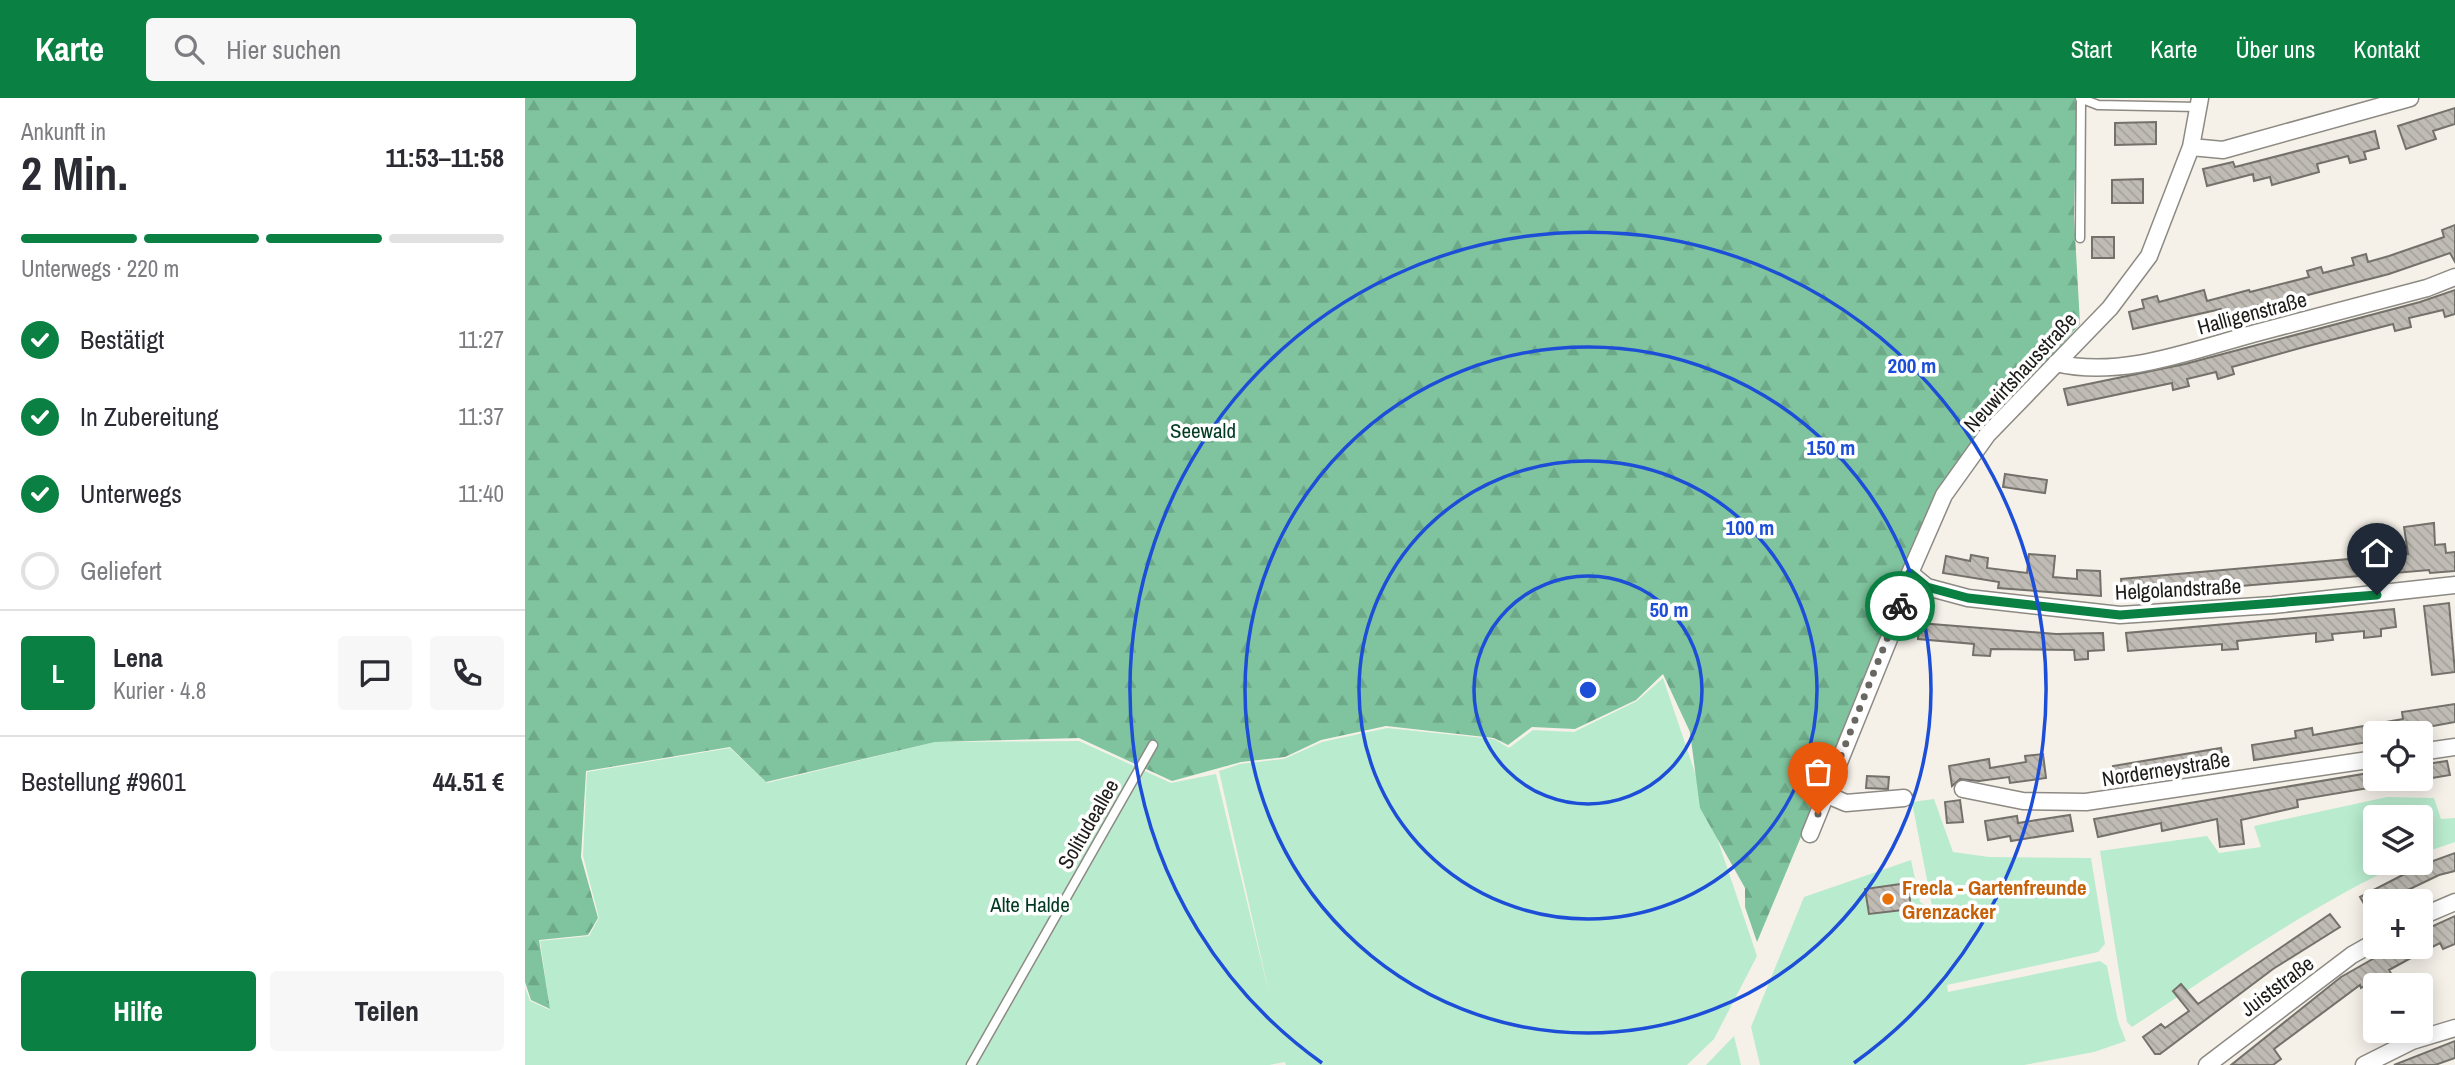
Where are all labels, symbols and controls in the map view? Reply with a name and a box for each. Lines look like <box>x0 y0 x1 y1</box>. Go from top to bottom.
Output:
search box <box>146 18 636 81</box>
text: Karte <box>35 27 104 71</box>
icon: search <box>170 30 208 68</box>
text: Hier suchen <box>226 32 341 67</box>
text: Start <box>2071 33 2112 65</box>
text: Karte <box>2150 33 2197 65</box>
text: Über uns <box>2235 33 2315 65</box>
text: Kontakt <box>2353 33 2420 65</box>
text: Ankunft in <box>21 116 106 147</box>
text: 11:53–11:58 <box>385 140 504 175</box>
text: 2 Min. <box>21 142 128 204</box>
text: Unterwegs · 220 m <box>21 253 179 284</box>
street label: Halligenstraße <box>2194 285 2310 341</box>
street label: Neuwirtshausstraße <box>1957 306 2083 438</box>
icon: check <box>21 321 59 359</box>
text: Bestätigt <box>80 322 164 357</box>
text: 11:27 <box>458 324 504 355</box>
text: 200 m <box>1888 351 1936 380</box>
icon: check <box>21 398 59 436</box>
text: In Zubereitung <box>80 399 219 434</box>
text: 11:37 <box>458 401 504 432</box>
park label: Seewald <box>1170 416 1236 445</box>
text: 150 m <box>1807 433 1855 462</box>
icon: check <box>21 475 59 513</box>
text: Unterwegs <box>80 476 182 511</box>
text: 11:40 <box>458 478 504 509</box>
text: 100 m <box>1726 513 1774 542</box>
pin <box>2347 523 2407 595</box>
icon: home <box>2358 534 2396 572</box>
text: Geliefert <box>80 553 162 588</box>
courier <box>1865 571 1935 641</box>
street label: Helgolandstraße <box>2114 571 2242 607</box>
icon: bike <box>1881 587 1919 625</box>
text: 50 m <box>1649 595 1689 624</box>
button: chat <box>338 636 412 710</box>
button: phone <box>430 636 504 710</box>
text: Lena <box>113 640 163 675</box>
text: L <box>51 656 65 691</box>
text: Kurier · 4.8 <box>113 675 206 706</box>
centre of rings <box>1576 678 1600 702</box>
map controls <box>2363 721 2433 1043</box>
button: locate <box>2363 721 2433 791</box>
pin <box>1788 742 1848 814</box>
street label: Norderneystraße <box>2100 745 2232 793</box>
icon: bag <box>1799 753 1837 791</box>
text: Bestellung #9601 <box>21 764 186 799</box>
text: 44.51 € <box>433 764 504 799</box>
street label: Solitudeallee <box>1051 774 1125 874</box>
button: layers <box>2363 805 2433 875</box>
place label: Frecla - Gartenfreunde Grenzacker <box>1902 873 2087 926</box>
button: + <box>2363 889 2433 959</box>
park label: Alte Halde <box>989 890 1070 919</box>
marker: Frecla - Gartenfreunde Grenzacker <box>1880 891 1896 907</box>
street label: Juiststraße <box>2234 949 2320 1023</box>
button: Hilfe <box>21 971 256 1051</box>
button: Teilen <box>270 971 504 1051</box>
button: − <box>2363 973 2433 1043</box>

